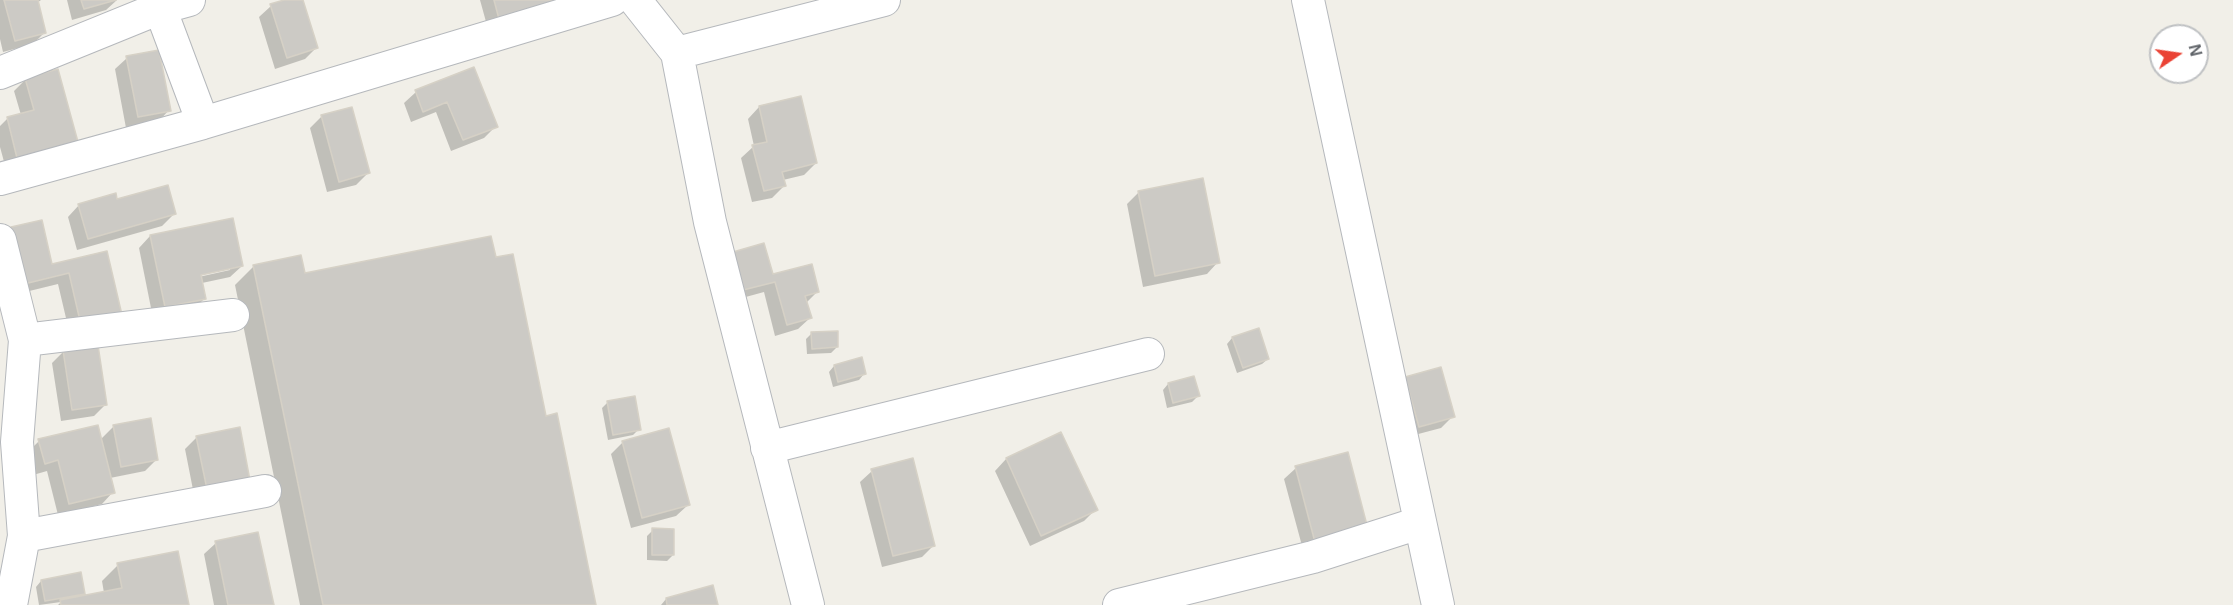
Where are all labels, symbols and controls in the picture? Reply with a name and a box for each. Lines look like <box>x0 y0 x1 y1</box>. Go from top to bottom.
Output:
north arrow <box>2149 24 2209 84</box>
text: N <box>2185 43 2205 58</box>

